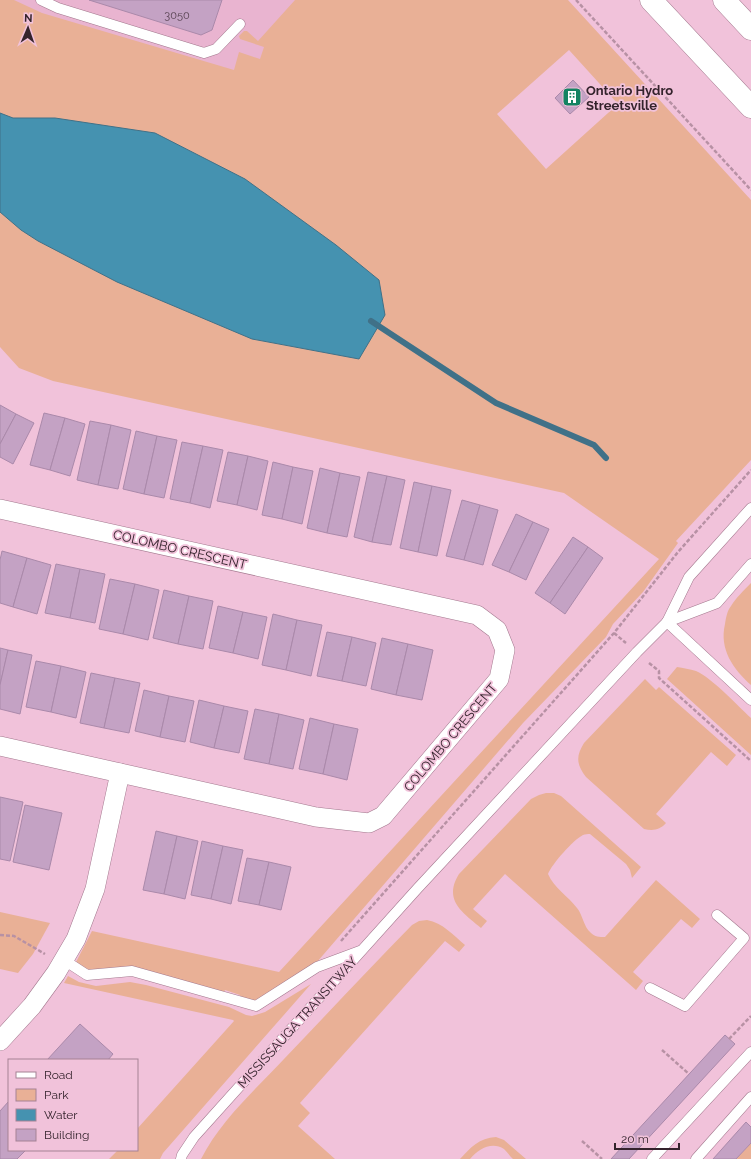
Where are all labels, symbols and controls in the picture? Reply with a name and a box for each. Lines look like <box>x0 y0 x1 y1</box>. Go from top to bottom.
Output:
north arrow <box>8 8 48 48</box>
house number: 3050 <box>164 9 190 22</box>
text: N <box>24 12 33 25</box>
place label: Ontario Hydro Streetsville <box>586 83 673 113</box>
building icon: Ontario Hydro Streetsville <box>561 86 583 108</box>
street label: COLOMBO CRESCENT <box>112 527 248 572</box>
street label: COLOMBO CRESCENT <box>401 680 500 794</box>
street label: MISSISSAUGA TRANSITWAY <box>234 953 361 1091</box>
legend <box>8 1059 138 1151</box>
text: Road <box>44 1068 73 1082</box>
text: Park <box>44 1088 69 1102</box>
text: Water <box>44 1108 78 1122</box>
scale bar <box>615 1125 679 1151</box>
text: Building <box>44 1128 90 1142</box>
text: 20 m <box>621 1132 649 1146</box>

